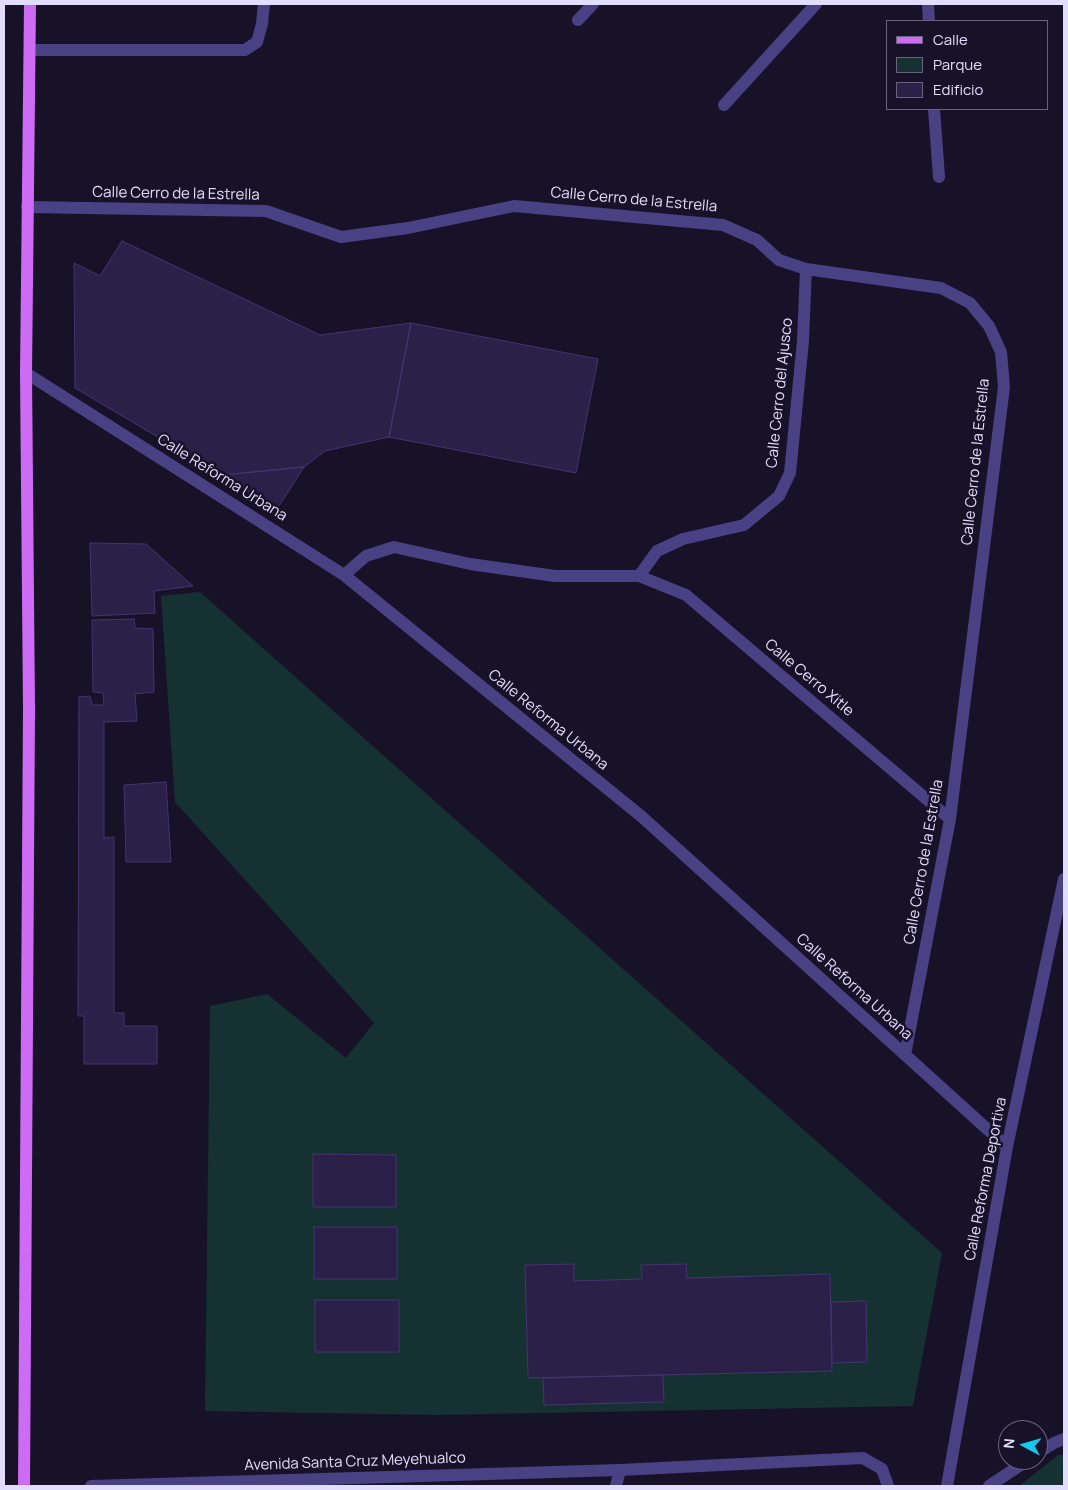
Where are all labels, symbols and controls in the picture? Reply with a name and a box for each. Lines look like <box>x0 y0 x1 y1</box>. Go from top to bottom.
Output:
legend <box>886 20 1048 110</box>
text: Calle <box>933 29 968 50</box>
text: Parque <box>933 54 982 75</box>
text: Edificio <box>933 79 983 100</box>
street label: Calle Cerro de la Estrella <box>92 184 260 204</box>
street label: Calle Cerro de la Estrella <box>550 184 718 216</box>
street label: Calle Cerro del Ajusco <box>763 317 797 469</box>
street label: Calle Cerro de la Estrella <box>958 378 994 546</box>
street label: Calle Reforma Urbana <box>154 431 290 525</box>
street label: Calle Cerro Xitle <box>761 636 857 720</box>
street label: Calle Reforma Urbana <box>484 666 612 774</box>
street label: Calle Cerro de la Estrella <box>901 778 947 946</box>
street label: Calle Reforma Urbana <box>792 930 916 1044</box>
street label: Calle Reforma Deportiva <box>961 1096 1011 1262</box>
north arrow <box>998 1420 1048 1470</box>
text: N <box>999 1437 1019 1449</box>
street label: Avenida Santa Cruz Meyehualco <box>244 1449 466 1475</box>

